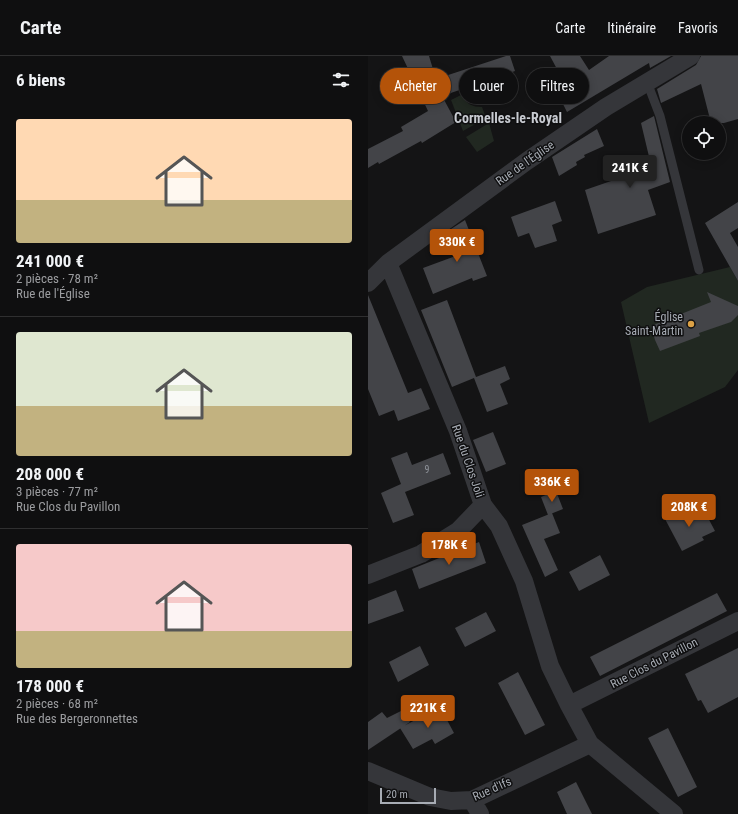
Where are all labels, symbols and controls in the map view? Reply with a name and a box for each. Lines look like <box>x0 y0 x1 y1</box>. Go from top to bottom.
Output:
text: Carte <box>20 16 61 39</box>
text: Carte <box>555 20 585 36</box>
text: Itinéraire <box>607 20 656 36</box>
text: Favoris <box>678 20 718 36</box>
chip: Acheter <box>380 68 451 104</box>
chip: Louer <box>459 68 518 104</box>
chip: Filtres <box>526 68 589 104</box>
icon: filters <box>330 69 352 91</box>
text: 6 biens <box>16 70 65 90</box>
district label: Cormelles-le-Royal <box>454 110 562 126</box>
map controls <box>682 116 726 160</box>
button: locate <box>682 116 726 160</box>
street label: Rue de l'Église <box>493 137 557 188</box>
icon: home <box>148 145 220 217</box>
pin: 241K € <box>597 155 663 189</box>
text: 241K € <box>612 160 648 175</box>
pin: 330K € <box>424 229 490 263</box>
text: 330K € <box>439 234 475 249</box>
text: 241 000 € <box>16 251 84 271</box>
text: 2 pièces · 78 m² <box>16 271 98 286</box>
text: Rue de l'Église <box>16 286 90 301</box>
place label: Église Saint-Martin <box>625 309 683 338</box>
marker: Église Saint-Martin <box>686 319 696 329</box>
icon: home <box>148 358 220 430</box>
street label: Rue du Clos Joli <box>449 423 487 499</box>
text: 208 000 € <box>16 464 84 484</box>
house number: 9 <box>425 464 430 475</box>
pin: 336K € <box>519 469 585 503</box>
text: 336K € <box>534 474 570 489</box>
text: 3 pièces · 77 m² <box>16 484 98 499</box>
pin: 208K € <box>656 494 722 528</box>
text: Rue Clos du Pavillon <box>16 499 120 514</box>
text: 208K € <box>671 499 707 514</box>
pin: 178K € <box>416 532 482 566</box>
text: 178K € <box>431 537 467 552</box>
icon: home <box>148 570 220 642</box>
street label: Rue Clos du Pavillon <box>608 635 700 691</box>
text: 178 000 € <box>16 676 84 696</box>
pin: 221K € <box>395 695 461 729</box>
text: 2 pièces · 68 m² <box>16 696 98 711</box>
text: 221K € <box>410 700 446 715</box>
text: Rue des Bergeronnettes <box>16 711 138 726</box>
street label: Rue d'Ifs <box>470 774 514 804</box>
scale bar <box>380 786 436 805</box>
text: 20 m <box>386 788 408 801</box>

